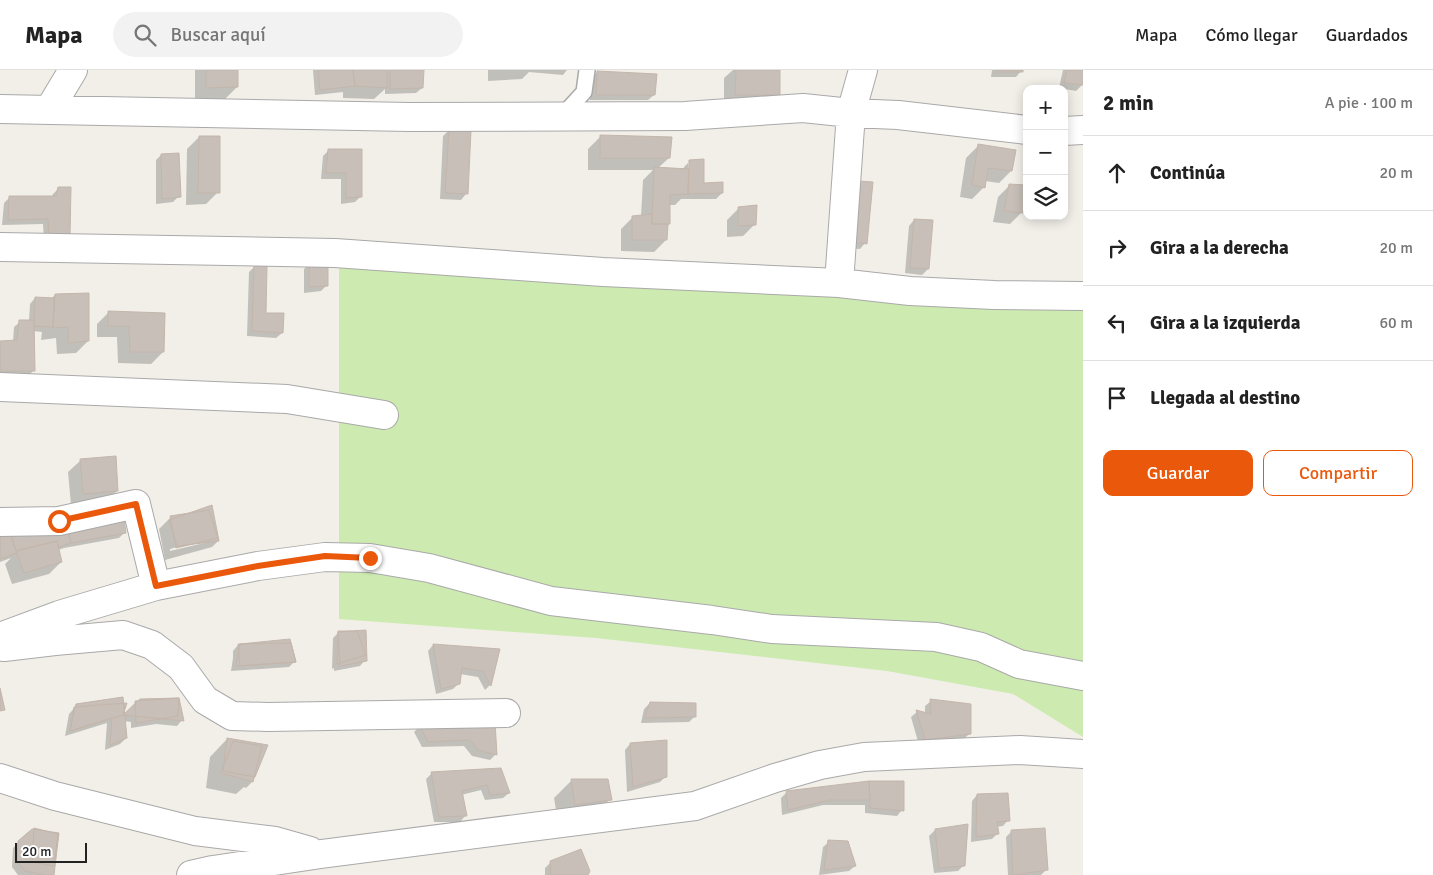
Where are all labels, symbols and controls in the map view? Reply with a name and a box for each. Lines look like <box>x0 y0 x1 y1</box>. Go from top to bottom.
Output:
search box <box>113 12 463 57</box>
text: Mapa <box>25 20 83 50</box>
icon: search <box>131 21 159 49</box>
text: Buscar aquí <box>171 23 266 47</box>
text: Mapa <box>1135 24 1177 46</box>
text: Cómo llegar <box>1205 24 1298 46</box>
text: Guardados <box>1326 24 1408 46</box>
map controls <box>1023 85 1068 220</box>
button: + <box>1023 85 1068 130</box>
text: 2 min <box>1103 90 1154 116</box>
text: A pie · 100 m <box>1325 93 1413 113</box>
button: − <box>1023 130 1068 175</box>
icon: ahead <box>1103 159 1131 187</box>
text: Continúa <box>1150 161 1225 185</box>
text: 20 m <box>1379 163 1413 183</box>
button: layers <box>1023 175 1068 220</box>
icon: right <box>1103 234 1131 262</box>
text: Gira a la derecha <box>1150 236 1289 260</box>
text: 20 m <box>1379 238 1413 258</box>
icon: left <box>1103 309 1131 337</box>
text: Gira a la izquierda <box>1150 311 1300 335</box>
text: 60 m <box>1379 313 1413 333</box>
icon: arrive <box>1103 384 1131 412</box>
text: Llegada al destino <box>1150 386 1300 410</box>
button: Guardar <box>1103 450 1253 496</box>
button: Compartir <box>1263 450 1413 496</box>
route start <box>48 510 71 533</box>
route end <box>359 547 382 570</box>
scale bar <box>15 840 88 863</box>
text: 20 m <box>22 843 51 860</box>

